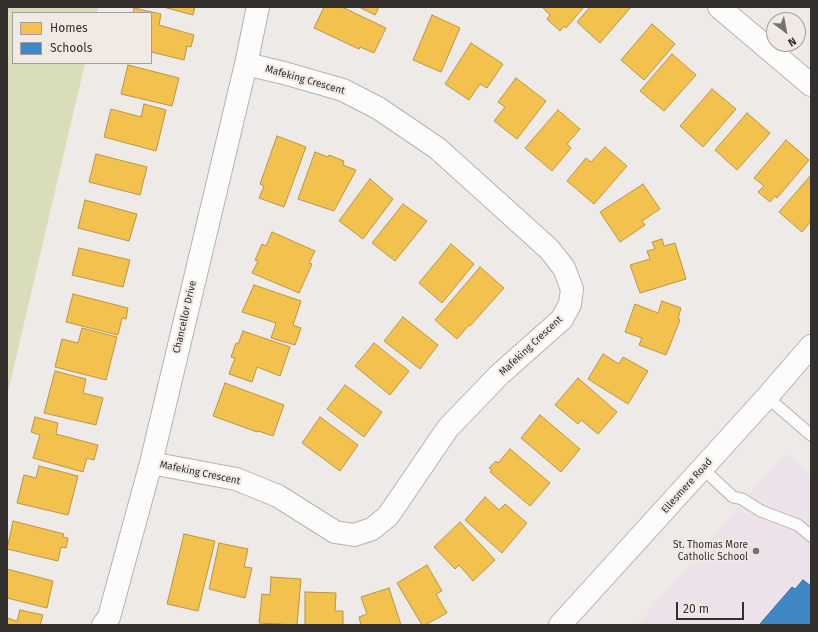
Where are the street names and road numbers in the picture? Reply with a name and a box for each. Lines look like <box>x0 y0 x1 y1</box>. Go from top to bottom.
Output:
street label: Mafeking Crescent <box>264 63 346 97</box>
street label: Chancellor Drive <box>171 279 199 355</box>
street label: Mafeking Crescent <box>497 314 565 378</box>
street label: Ellesmere Road <box>659 456 715 516</box>
street label: Mafeking Crescent <box>159 459 241 487</box>

